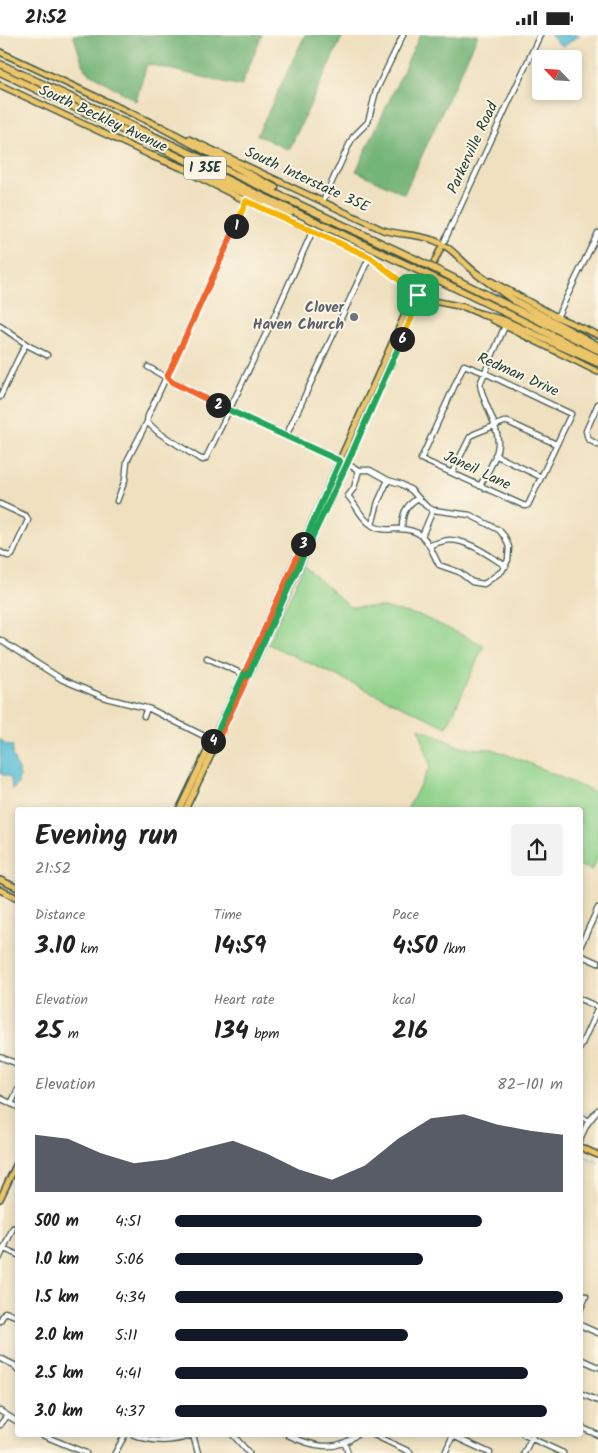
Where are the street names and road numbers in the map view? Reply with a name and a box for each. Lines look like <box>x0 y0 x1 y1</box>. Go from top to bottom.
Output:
street label: South Beckley Avenue <box>35 79 172 159</box>
street label: Parkerville Road <box>441 98 505 198</box>
street label: South Interstate 35E <box>241 141 374 220</box>
road number: I 35E <box>184 157 226 179</box>
street label: Redman Drive <box>473 346 563 404</box>
street label: Janeil Lane <box>439 445 515 497</box>

